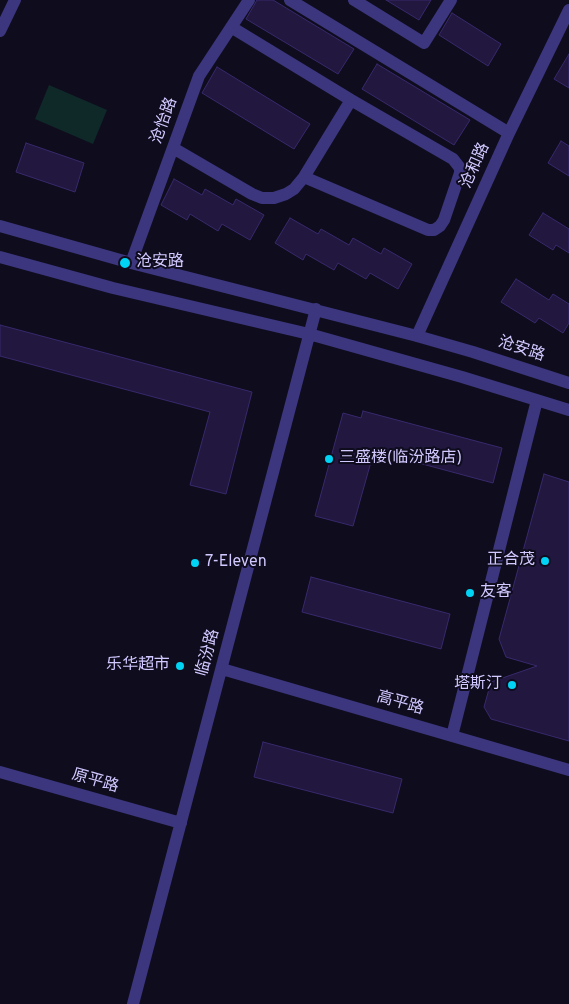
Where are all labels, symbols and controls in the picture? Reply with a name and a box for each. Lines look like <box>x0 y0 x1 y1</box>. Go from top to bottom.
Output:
street label: 沧怡路 <box>148 95 182 147</box>
street label: 沧和路 <box>457 140 495 192</box>
place label: 沧安路 <box>136 253 184 273</box>
marker: 沧安路 <box>118 256 132 270</box>
street label: 沧安路 <box>495 333 547 367</box>
place label: 三盛楼(临汾路店) <box>339 449 462 469</box>
marker: 三盛楼(临汾路店) <box>323 453 335 465</box>
place label: 正合茂 <box>487 551 535 571</box>
place label: 7-Eleven <box>205 553 267 573</box>
marker: 正合茂 <box>539 555 551 567</box>
marker: 7-Eleven <box>189 557 201 569</box>
place label: 友客 <box>480 583 512 603</box>
marker: 友客 <box>464 587 476 599</box>
street label: 临汾路 <box>194 627 224 679</box>
place label: 乐华超市 <box>106 656 170 676</box>
marker: 乐华超市 <box>174 660 186 672</box>
place label: 塔斯汀 <box>454 675 502 695</box>
marker: 塔斯汀 <box>506 679 518 691</box>
street label: 高平路 <box>374 688 426 720</box>
street label: 原平路 <box>69 766 121 798</box>

